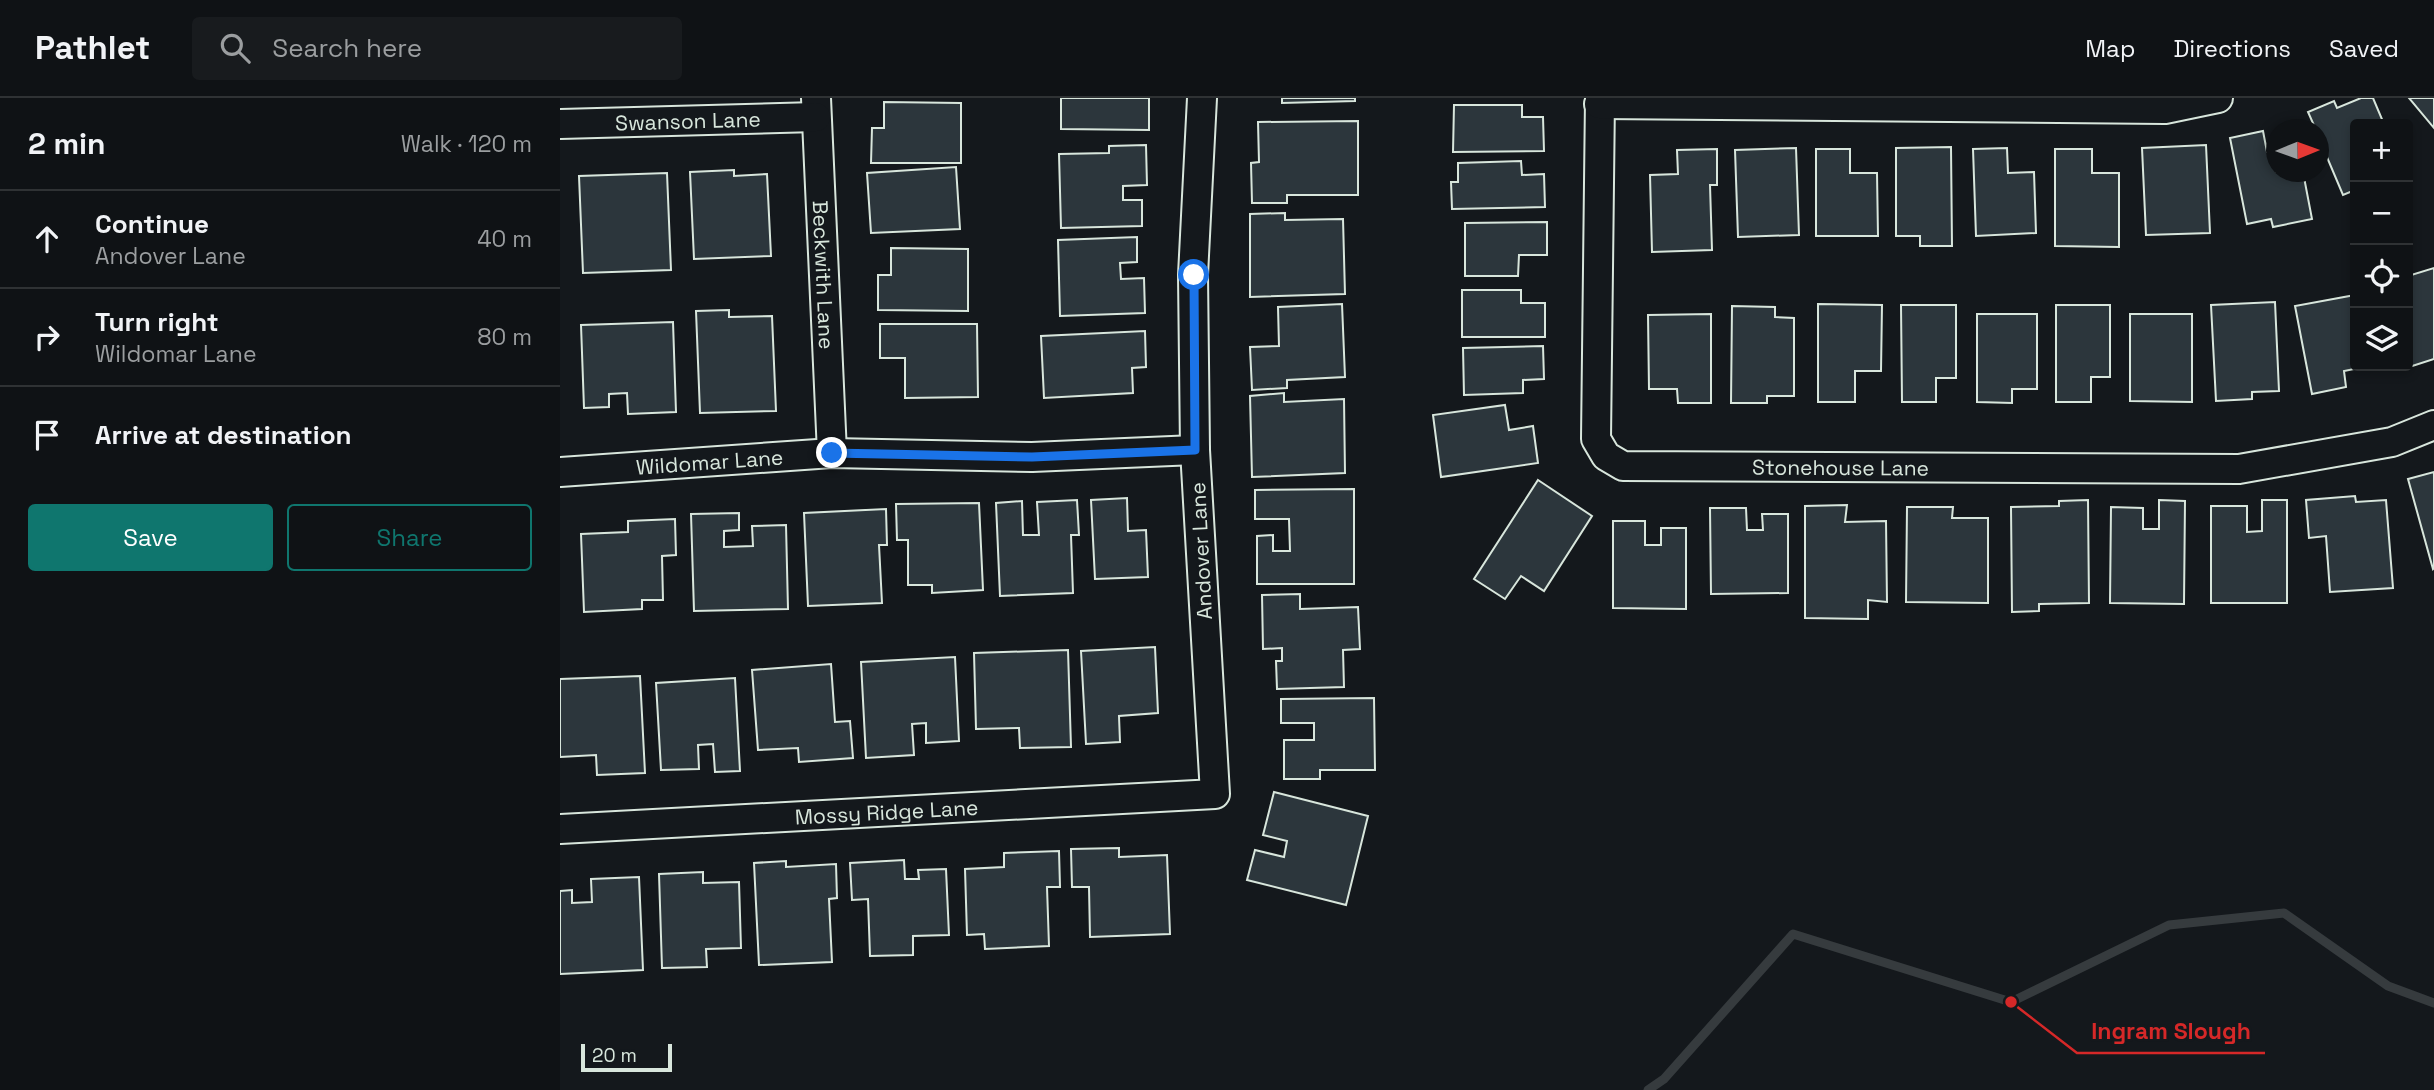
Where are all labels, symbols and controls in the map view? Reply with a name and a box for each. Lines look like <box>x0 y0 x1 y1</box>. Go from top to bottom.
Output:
search box <box>192 17 682 80</box>
text: Pathlet <box>35 27 150 69</box>
icon: search <box>216 29 254 67</box>
text: Search here <box>272 31 422 65</box>
text: Map <box>2085 33 2135 64</box>
text: Directions <box>2173 33 2291 64</box>
text: Saved <box>2329 33 2399 64</box>
street label: Swanson Lane <box>615 105 761 136</box>
north arrow <box>2266 119 2329 182</box>
map controls <box>2350 119 2413 371</box>
button: + <box>2350 119 2413 182</box>
text: 2 min <box>28 124 106 163</box>
text: Walk · 120 m <box>401 129 532 159</box>
button: − <box>2350 182 2413 245</box>
street label: Beckwith Lane <box>807 200 841 350</box>
text: Continue <box>95 207 209 241</box>
icon: ahead <box>28 220 66 258</box>
text: 40 m <box>477 224 532 254</box>
text: Andover Lane <box>95 241 246 271</box>
button: locate <box>2350 245 2413 308</box>
route start <box>1178 259 1209 290</box>
text: Turn right <box>95 305 219 339</box>
button: layers <box>2350 308 2413 371</box>
icon: right <box>28 318 66 356</box>
text: 80 m <box>477 322 532 352</box>
text: Wildomar Lane <box>95 339 257 369</box>
icon: arrive <box>28 416 66 454</box>
text: Arrive at destination <box>95 418 352 452</box>
route end <box>816 437 847 468</box>
street label: Wildomar Lane <box>635 443 784 480</box>
street label: Stonehouse Lane <box>1752 453 1929 481</box>
street label: Andover Lane <box>1184 482 1218 620</box>
button: Save <box>28 504 273 571</box>
button: Share <box>287 504 532 571</box>
street label: Mossy Ridge Lane <box>794 793 979 830</box>
callout: Ingram Slough <box>2077 1009 2265 1053</box>
text: Ingram Slough <box>2091 1016 2251 1046</box>
scale bar <box>581 1041 672 1073</box>
text: 20 m <box>592 1043 637 1068</box>

